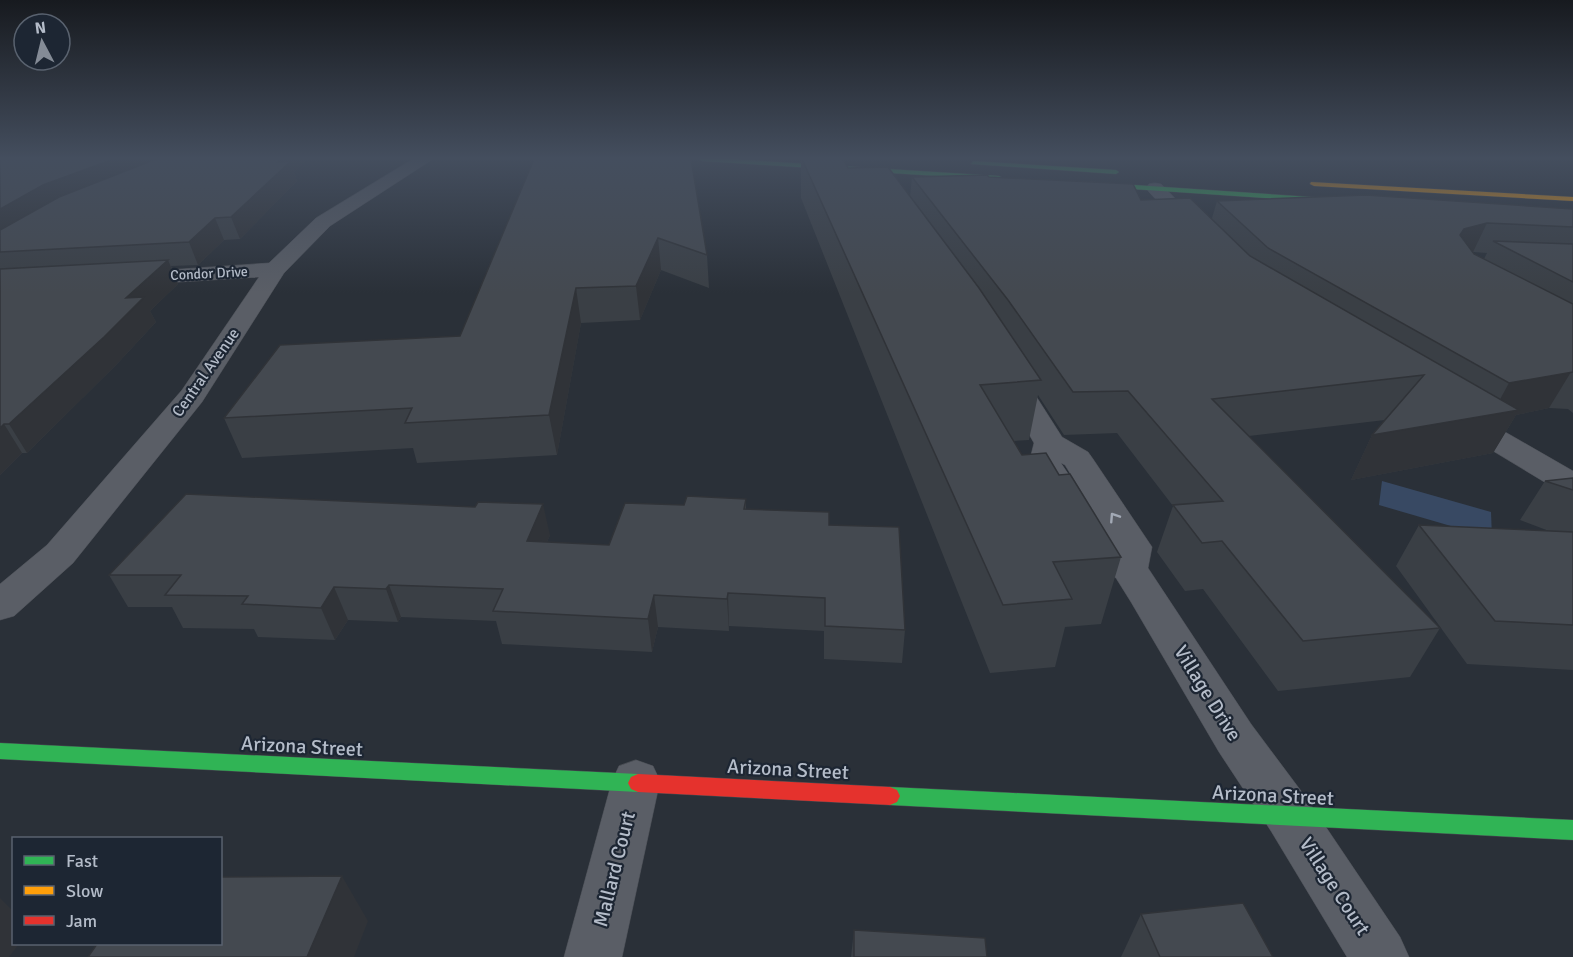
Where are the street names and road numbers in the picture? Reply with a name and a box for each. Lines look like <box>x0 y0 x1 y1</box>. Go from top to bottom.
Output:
street label: Condor Drive <box>170 263 248 284</box>
street label: Central Avenue <box>168 324 244 421</box>
street label: Village Drive <box>1168 641 1247 746</box>
street label: Arizona Street <box>240 731 364 762</box>
street label: Arizona Street <box>726 754 850 785</box>
street label: Arizona Street <box>1211 780 1335 811</box>
street label: Mallard Court <box>588 809 641 929</box>
street label: Village Court <box>1294 833 1375 940</box>

